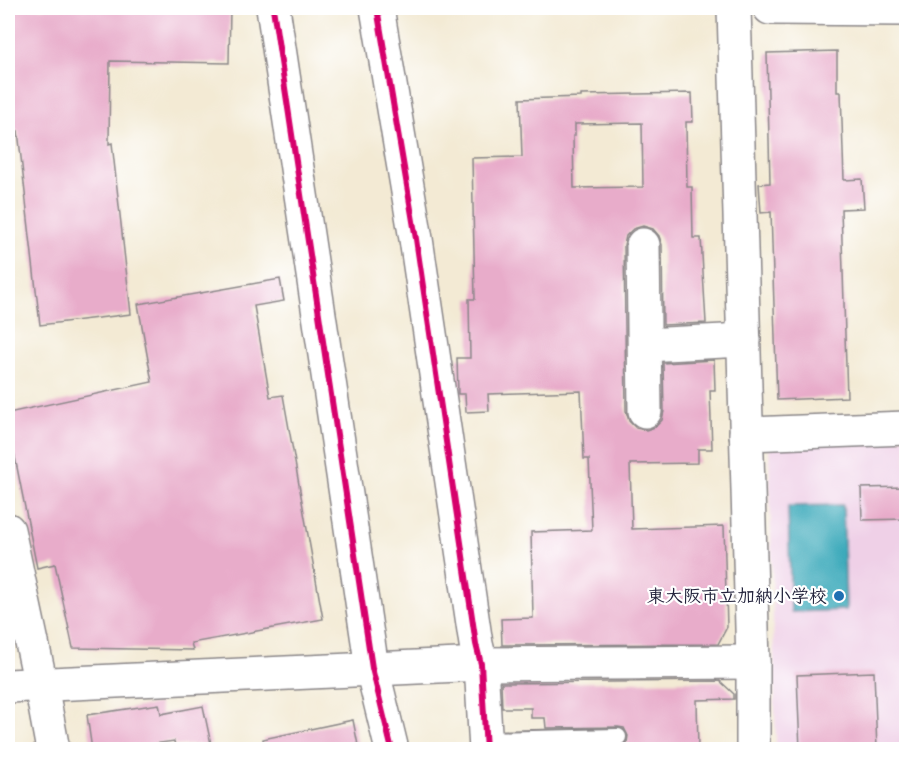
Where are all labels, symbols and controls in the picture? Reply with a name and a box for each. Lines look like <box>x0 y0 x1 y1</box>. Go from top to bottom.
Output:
place label: 東大阪市立加納小学校 <box>647 585 827 609</box>
marker: 東大阪市立加納小学校 <box>832 589 846 603</box>

